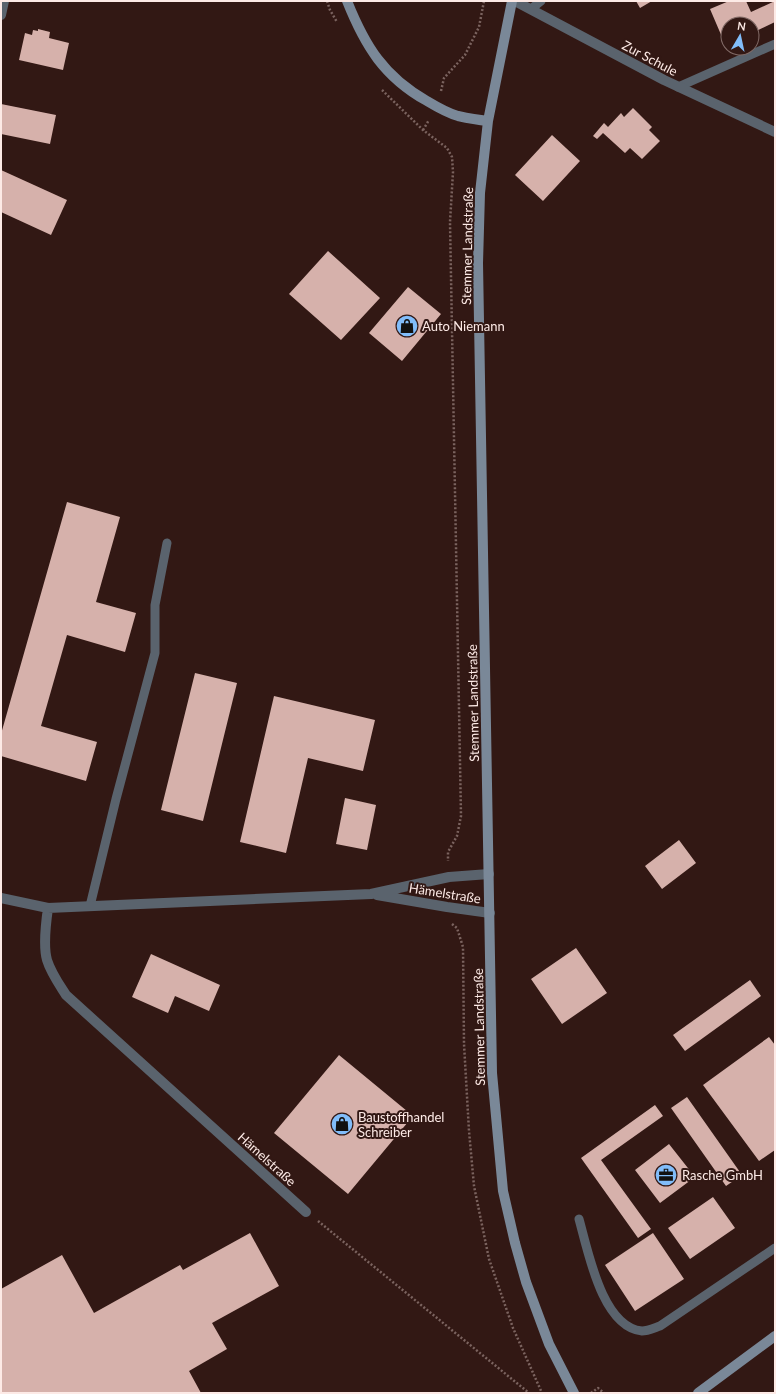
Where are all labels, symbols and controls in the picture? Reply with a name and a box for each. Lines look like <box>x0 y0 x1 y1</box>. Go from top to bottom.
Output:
north arrow <box>720 16 760 56</box>
text: N <box>736 19 747 33</box>
street label: Zur Schule <box>620 37 680 79</box>
street label: Stemmer Landstraße <box>458 187 476 305</box>
shop icon: Auto Niemann <box>394 313 420 339</box>
place label: Auto Niemann <box>422 318 505 334</box>
street label: Stemmer Landstraße <box>464 644 482 762</box>
street label: Hämelstraße <box>408 879 482 907</box>
street label: Stemmer Landstraße <box>470 968 488 1086</box>
place label: Baustoffhandel Schreiber <box>358 1109 444 1140</box>
shop icon: Baustoffhandel Schreiber <box>329 1111 355 1137</box>
street label: Hämelstraße <box>235 1129 299 1189</box>
office icon: Rasche GmbH <box>653 1162 679 1188</box>
place label: Rasche GmbH <box>682 1167 763 1183</box>

